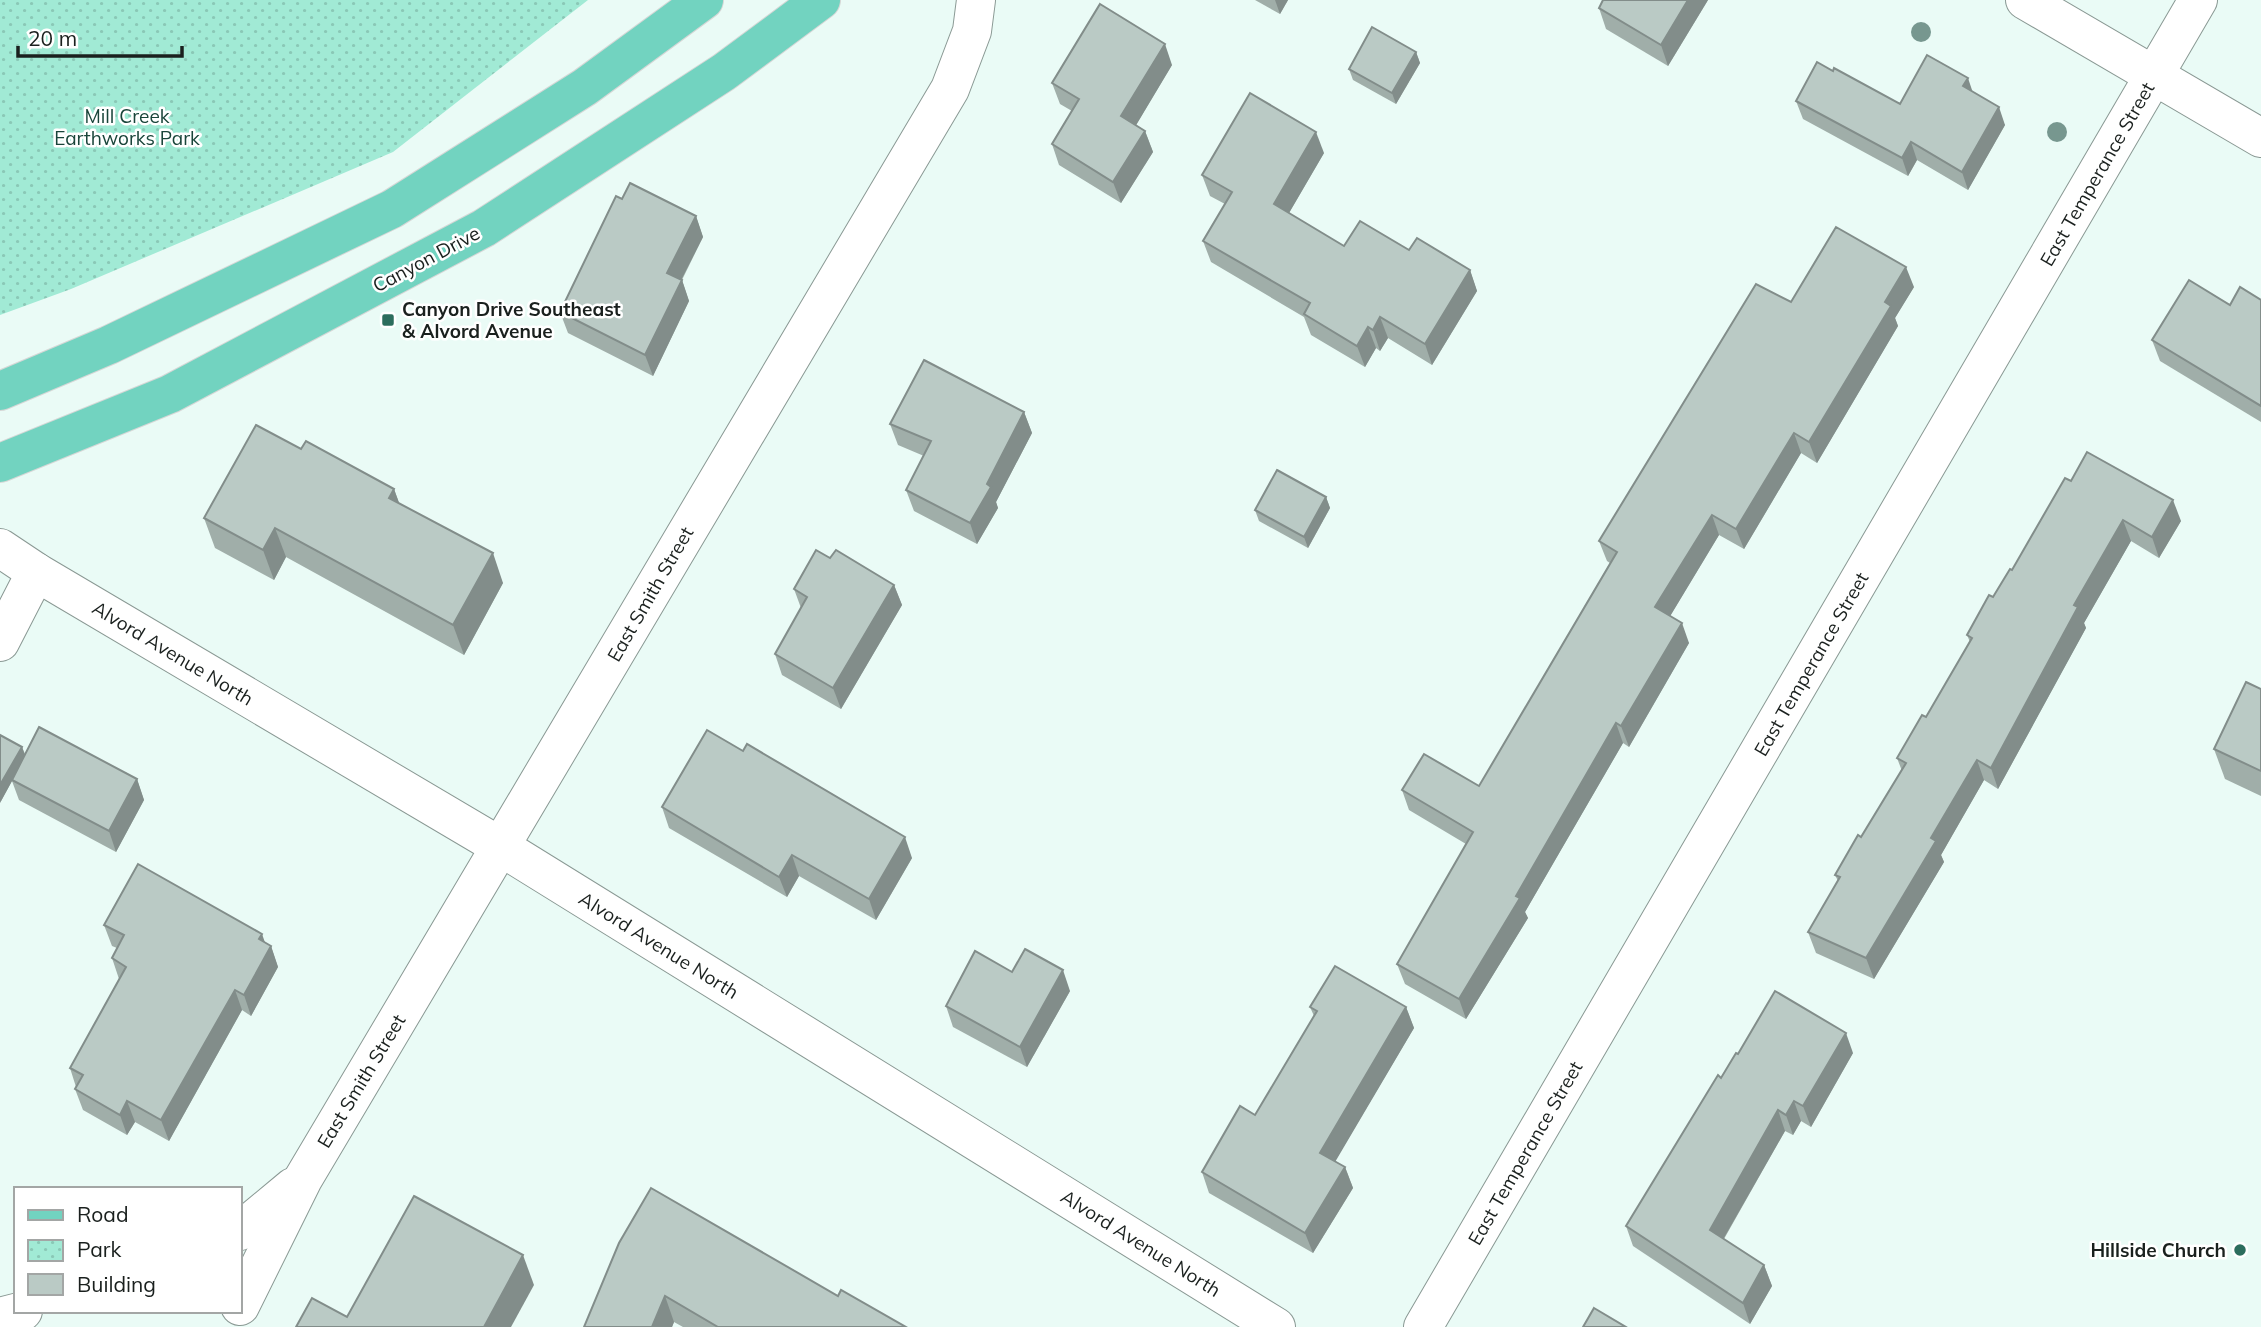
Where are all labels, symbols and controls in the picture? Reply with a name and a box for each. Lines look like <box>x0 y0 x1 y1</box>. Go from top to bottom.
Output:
scale bar <box>18 14 182 58</box>
text: 20 m <box>28 25 77 51</box>
street label: East Temperance Street <box>2034 77 2160 270</box>
park label: Mill Creek Earthworks Park <box>54 104 200 150</box>
street label: Canyon Drive <box>368 221 484 297</box>
place label: Canyon Drive Southeast & Alvord Avenue <box>402 297 621 343</box>
marker: Canyon Drive Southeast & Alvord Avenue <box>380 312 396 328</box>
street label: East Smith Street <box>602 522 698 666</box>
street label: East Temperance Street <box>1748 567 1874 760</box>
street label: Alvord Avenue North <box>88 595 258 711</box>
street label: Alvord Avenue North <box>575 886 743 1004</box>
street label: East Smith Street <box>312 1010 411 1152</box>
street label: East Temperance Street <box>1462 1056 1588 1249</box>
street label: Alvord Avenue North <box>1057 1184 1225 1302</box>
legend <box>14 1187 242 1313</box>
text: Road <box>77 1201 128 1227</box>
text: Park <box>77 1236 121 1262</box>
place label: Hillside Church <box>2090 1238 2226 1262</box>
marker: Hillside Church <box>2232 1242 2248 1258</box>
text: Building <box>77 1271 156 1297</box>

